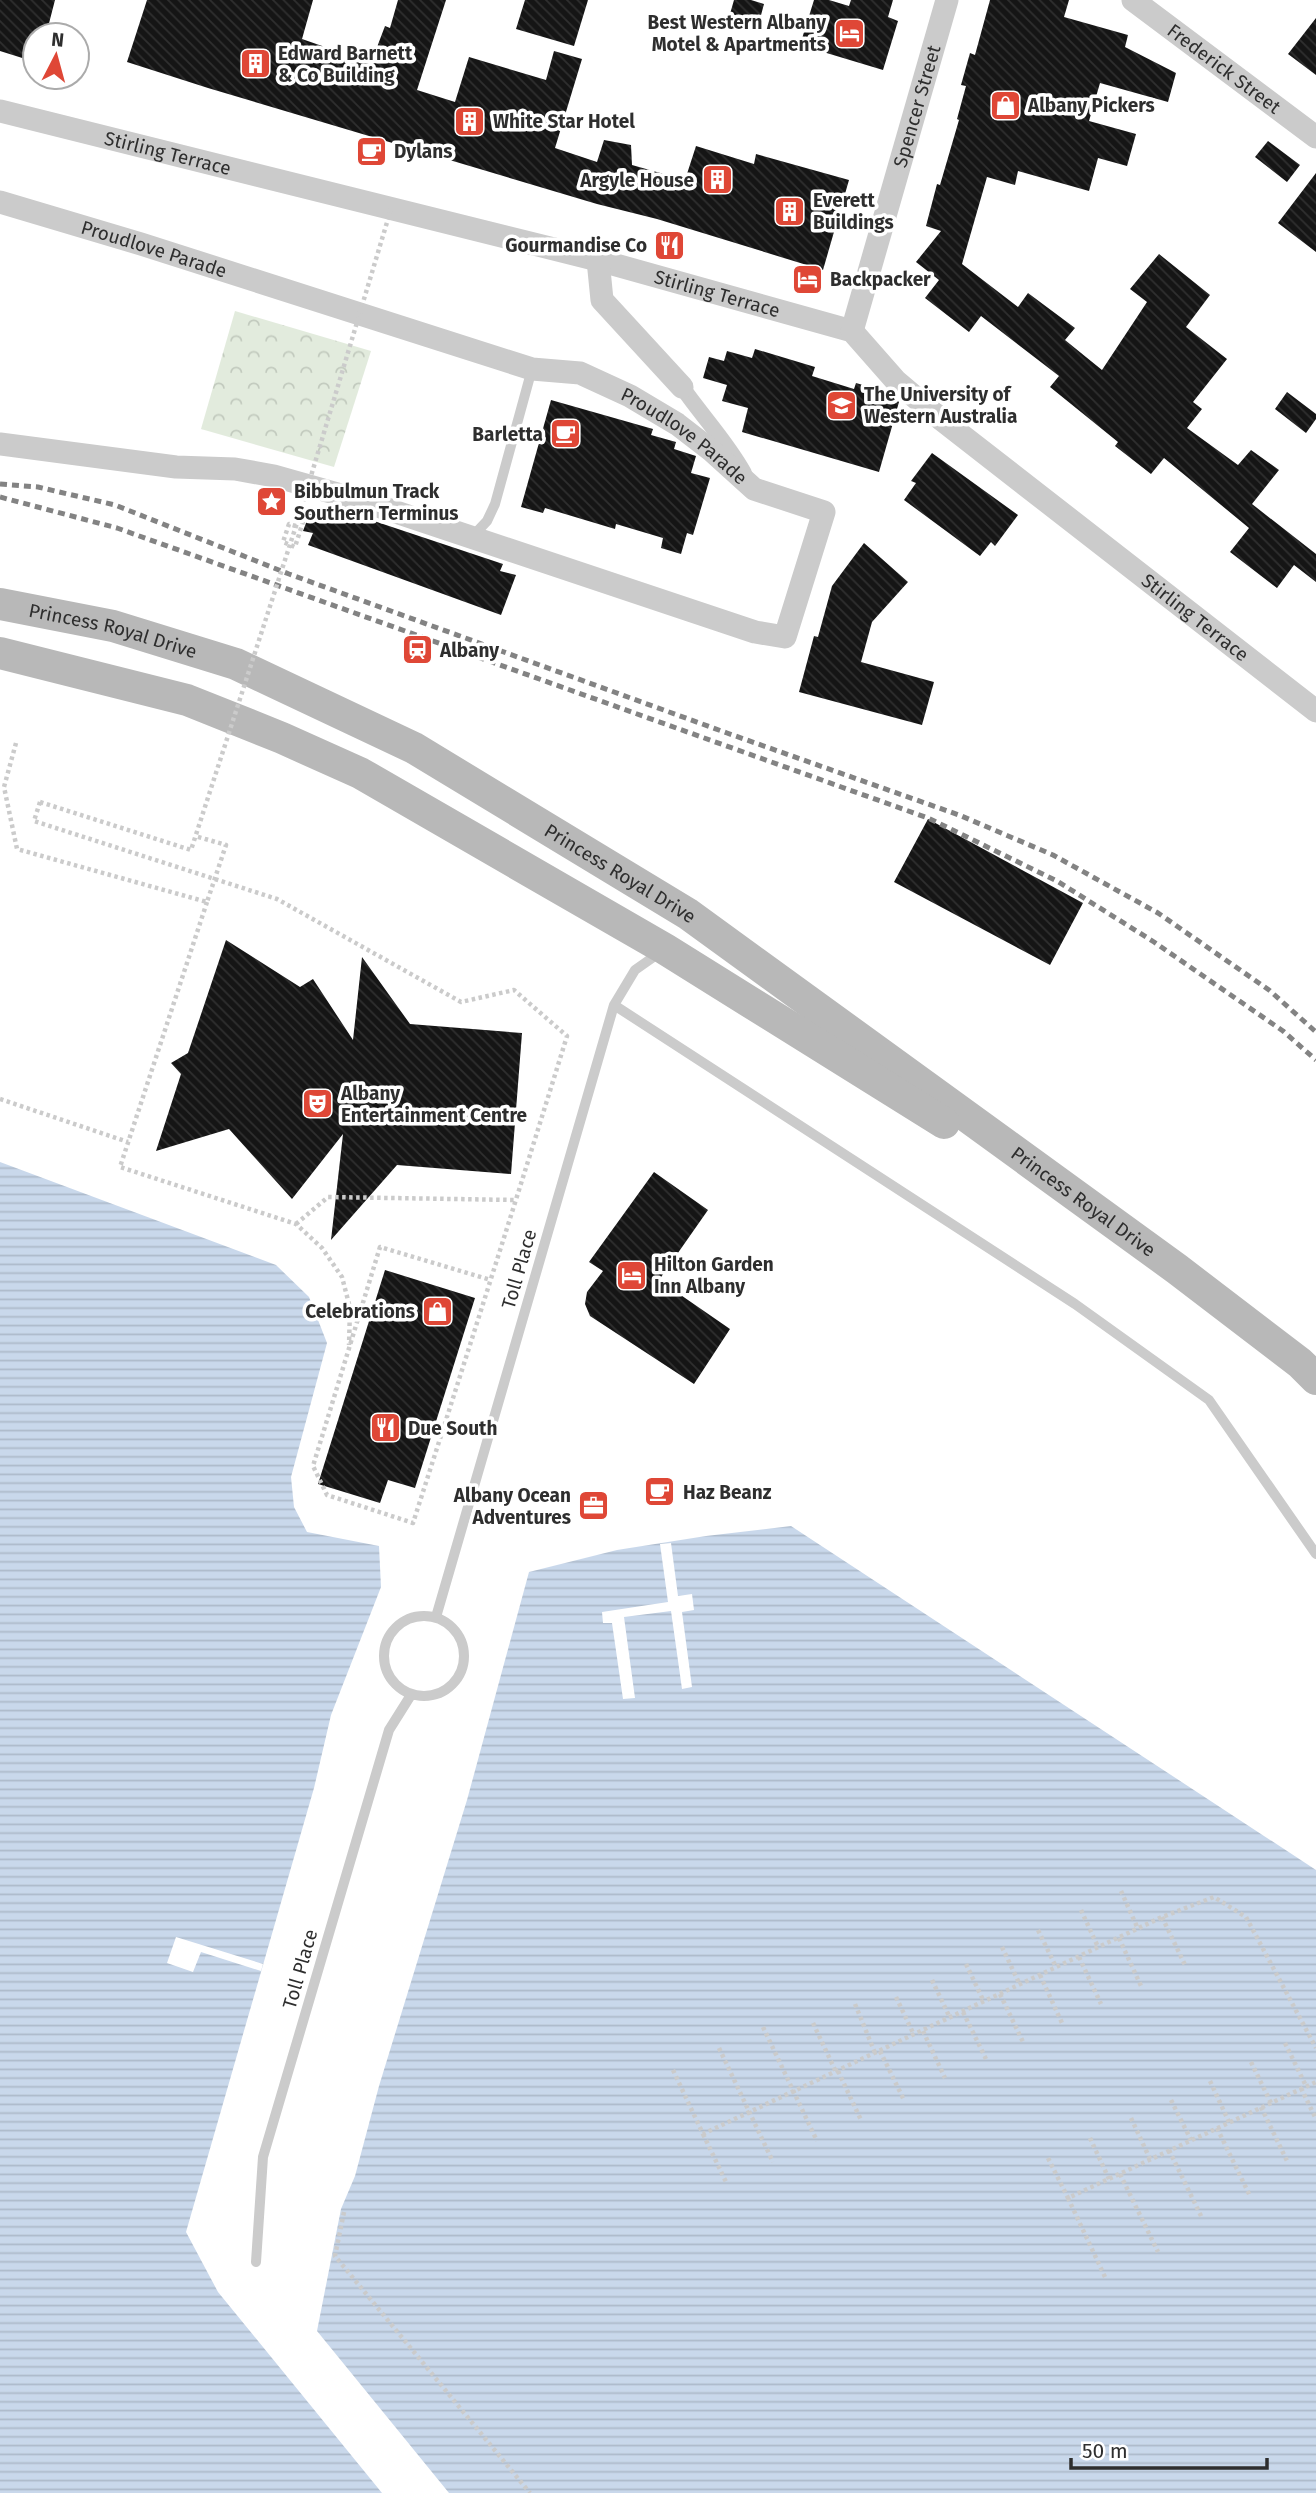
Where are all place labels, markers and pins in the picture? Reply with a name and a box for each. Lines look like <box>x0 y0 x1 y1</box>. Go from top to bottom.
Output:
place label: Best Western Albany Motel & Apartments <box>648 11 826 56</box>
hotel icon: Best Western Albany Motel & Apartments <box>832 16 866 50</box>
place label: Edward Barnett & Co Building <box>278 42 413 87</box>
building icon: Edward Barnett & Co Building <box>238 47 272 81</box>
shop icon: Albany Pickers <box>988 88 1022 122</box>
place label: Albany Pickers <box>1027 94 1155 117</box>
building icon: White Star Hotel <box>453 104 487 138</box>
place label: White Star Hotel <box>493 110 635 133</box>
cafe icon: Dylans <box>354 134 388 168</box>
place label: Dylans <box>394 140 452 163</box>
building icon: Argyle House <box>700 163 734 197</box>
place label: Argyle House <box>579 169 694 192</box>
place label: Everett Buildings <box>813 189 894 234</box>
building icon: Everett Buildings <box>773 194 807 228</box>
restaurant icon: Gourmandise Co <box>653 228 687 262</box>
place label: Gourmandise Co <box>505 234 647 257</box>
hotel icon: Backpacker <box>790 262 824 296</box>
place label: Backpacker <box>830 268 931 291</box>
place label: The University of Western Australia <box>864 383 1017 428</box>
school or university icon: The University of Western Australia <box>824 388 858 422</box>
cafe icon: Barletta <box>549 417 583 451</box>
place label: Barletta <box>472 423 543 446</box>
place label: Bibbulmun Track Southern Terminus <box>294 480 458 525</box>
place icon: Bibbulmun Track Southern Terminus <box>254 485 288 519</box>
station icon: Albany <box>400 633 434 667</box>
place label: Albany <box>439 639 499 662</box>
place label: Albany Entertainment Centre <box>340 1082 527 1127</box>
theatre icon: Albany Entertainment Centre <box>301 1087 335 1121</box>
place label: Hilton Garden Inn Albany <box>654 1253 774 1298</box>
hotel icon: Hilton Garden Inn Albany <box>614 1258 648 1292</box>
shop icon: Celebrations <box>421 1294 455 1328</box>
place label: Celebrations <box>305 1300 415 1323</box>
restaurant icon: Due South <box>368 1411 402 1445</box>
place label: Due South <box>408 1417 497 1440</box>
cafe icon: Haz Beanz <box>643 1475 677 1509</box>
place label: Haz Beanz <box>683 1481 772 1504</box>
place label: Albany Ocean Adventures <box>453 1484 571 1529</box>
office icon: Albany Ocean Adventures <box>577 1489 611 1523</box>

